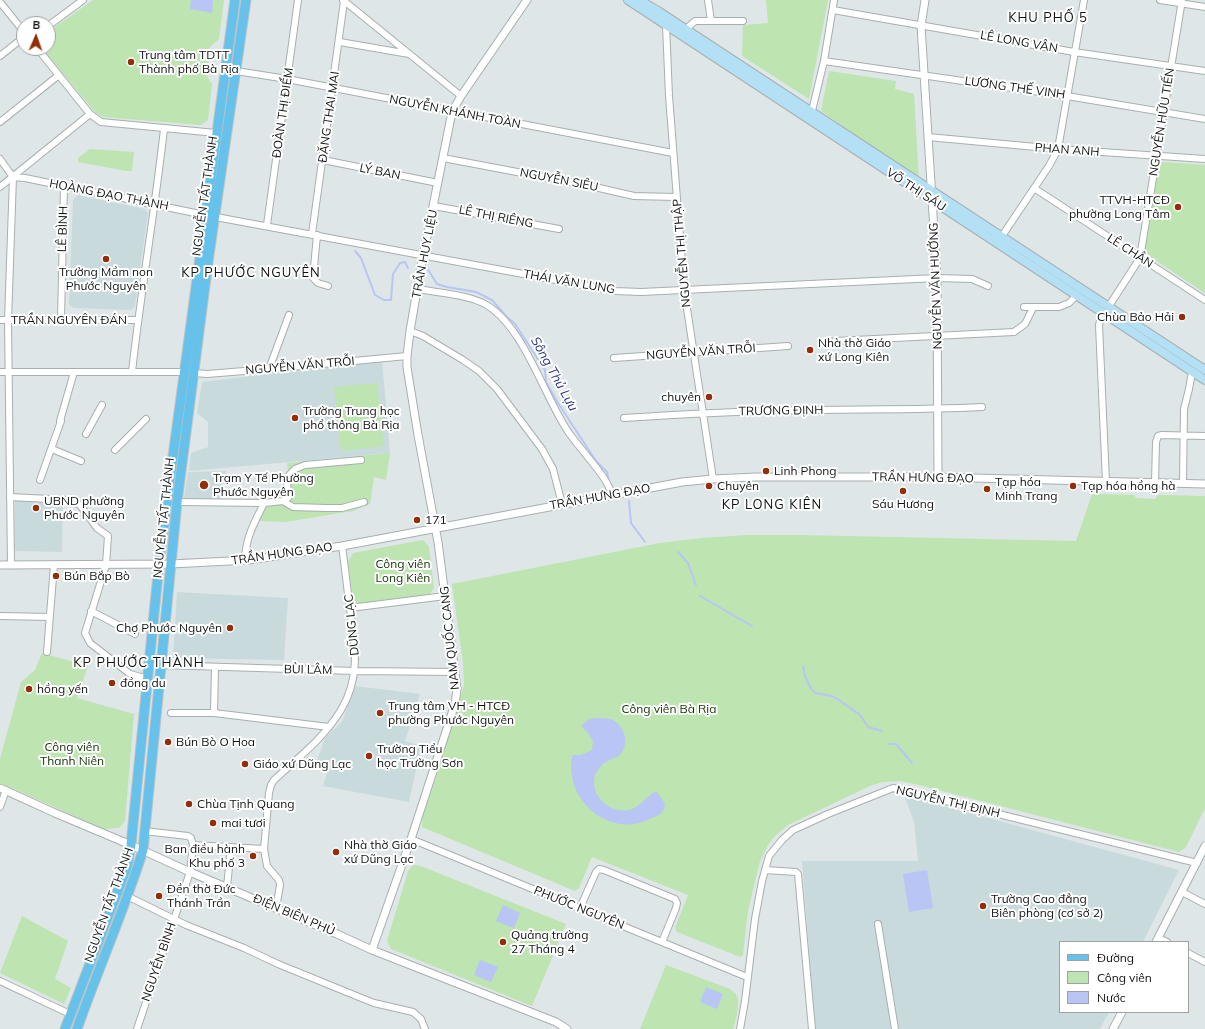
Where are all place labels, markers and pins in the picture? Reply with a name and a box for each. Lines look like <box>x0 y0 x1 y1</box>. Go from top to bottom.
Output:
place label: Trung tâm TDTT Thành phố Bà Rịa <box>139 48 239 76</box>
marker: Trung tâm TDTT Thành phố Bà Rịa <box>126 57 136 67</box>
place label: TTVH-HTCĐ phường Long Tâm <box>1069 193 1170 221</box>
marker: TTVH-HTCĐ phường Long Tâm <box>1173 202 1183 212</box>
marker: Trường Mầm non Phước Nguyên <box>101 254 111 264</box>
place label: Trường Mầm non Phước Nguyên <box>59 265 153 293</box>
place label: Chùa Bảo Hải <box>1097 310 1174 324</box>
marker: Chùa Bảo Hải <box>1177 312 1187 322</box>
place label: Nhà thờ Giáo xứ Long Kiên <box>818 336 891 364</box>
marker: Nhà thờ Giáo xứ Long Kiên <box>805 345 815 355</box>
place label: chuyên <box>661 390 701 404</box>
marker: chuyên <box>704 392 714 402</box>
place label: Trường Trung học phổ thông Bà Rịa <box>303 404 400 432</box>
marker: Trường Trung học phổ thông Bà Rịa <box>290 413 300 423</box>
place label: Linh Phong <box>774 464 837 478</box>
marker: Linh Phong <box>761 466 771 476</box>
place label: Trạm Y Tế Phường Phước Nguyên <box>213 471 314 499</box>
place label: Tạp hóa Minh Trang <box>995 475 1057 503</box>
marker: Trạm Y Tế Phường Phước Nguyên <box>198 479 210 491</box>
place label: Chuyên <box>717 479 759 493</box>
place label: Tạp hóa hồng hà <box>1081 479 1176 493</box>
marker: Chuyên <box>704 481 714 491</box>
marker: Tạp hóa hồng hà <box>1068 481 1078 491</box>
marker: Tạp hóa Minh Trang <box>982 484 992 494</box>
marker: Sáu Hương <box>898 486 908 496</box>
place label: UBND phường Phước Nguyên <box>44 494 125 522</box>
place label: Sáu Hương <box>872 497 934 511</box>
marker: UBND phường Phước Nguyên <box>31 503 41 513</box>
place label: 171 <box>425 513 447 527</box>
marker: 171 <box>412 515 422 525</box>
place label: Bún Bắp Bò <box>64 569 130 583</box>
marker: Bún Bắp Bò <box>51 571 61 581</box>
place label: Chợ Phước Nguyên <box>116 621 222 635</box>
marker: Chợ Phước Nguyên <box>225 623 235 633</box>
place label: đồng du <box>120 676 166 690</box>
marker: đồng du <box>107 678 117 688</box>
place label: hồng yến <box>37 682 88 696</box>
marker: hồng yến <box>24 684 34 694</box>
place label: Trung tâm VH - HTCĐ phường Phước Nguyên <box>388 699 514 727</box>
marker: Trung tâm VH - HTCĐ phường Phước Nguyên <box>375 708 385 718</box>
place label: Bún Bò O Hoa <box>176 735 255 749</box>
marker: Bún Bò O Hoa <box>163 737 173 747</box>
place label: Trường Tiểu học Trường Sơn <box>377 742 463 770</box>
marker: Trường Tiểu học Trường Sơn <box>364 751 374 761</box>
place label: Giáo xứ Dũng Lạc <box>253 757 351 771</box>
marker: Giáo xứ Dũng Lạc <box>240 759 250 769</box>
place label: Chùa Tịnh Quang <box>197 797 294 811</box>
marker: Chùa Tịnh Quang <box>184 799 194 809</box>
place label: mai tươi <box>221 816 266 830</box>
marker: mai tươi <box>208 818 218 828</box>
place label: Nhà thờ Giáo xứ Dũng Lạc <box>344 838 417 866</box>
place label: Ban điều hành Khu phố 3 <box>165 842 245 870</box>
marker: Nhà thờ Giáo xứ Dũng Lạc <box>331 847 341 857</box>
marker: Ban điều hành Khu phố 3 <box>248 851 258 861</box>
place label: Đền thờ Đức Thánh Trần <box>167 882 236 910</box>
marker: Đền thờ Đức Thánh Trần <box>154 891 164 901</box>
place label: Trường Cao đẳng Biên phòng (cơ sở 2) <box>991 892 1104 920</box>
marker: Trường Cao đẳng Biên phòng (cơ sở 2) <box>978 901 988 911</box>
place label: Quảng trường 27 Tháng 4 <box>511 928 588 956</box>
marker: Quảng trường 27 Tháng 4 <box>498 937 508 947</box>

